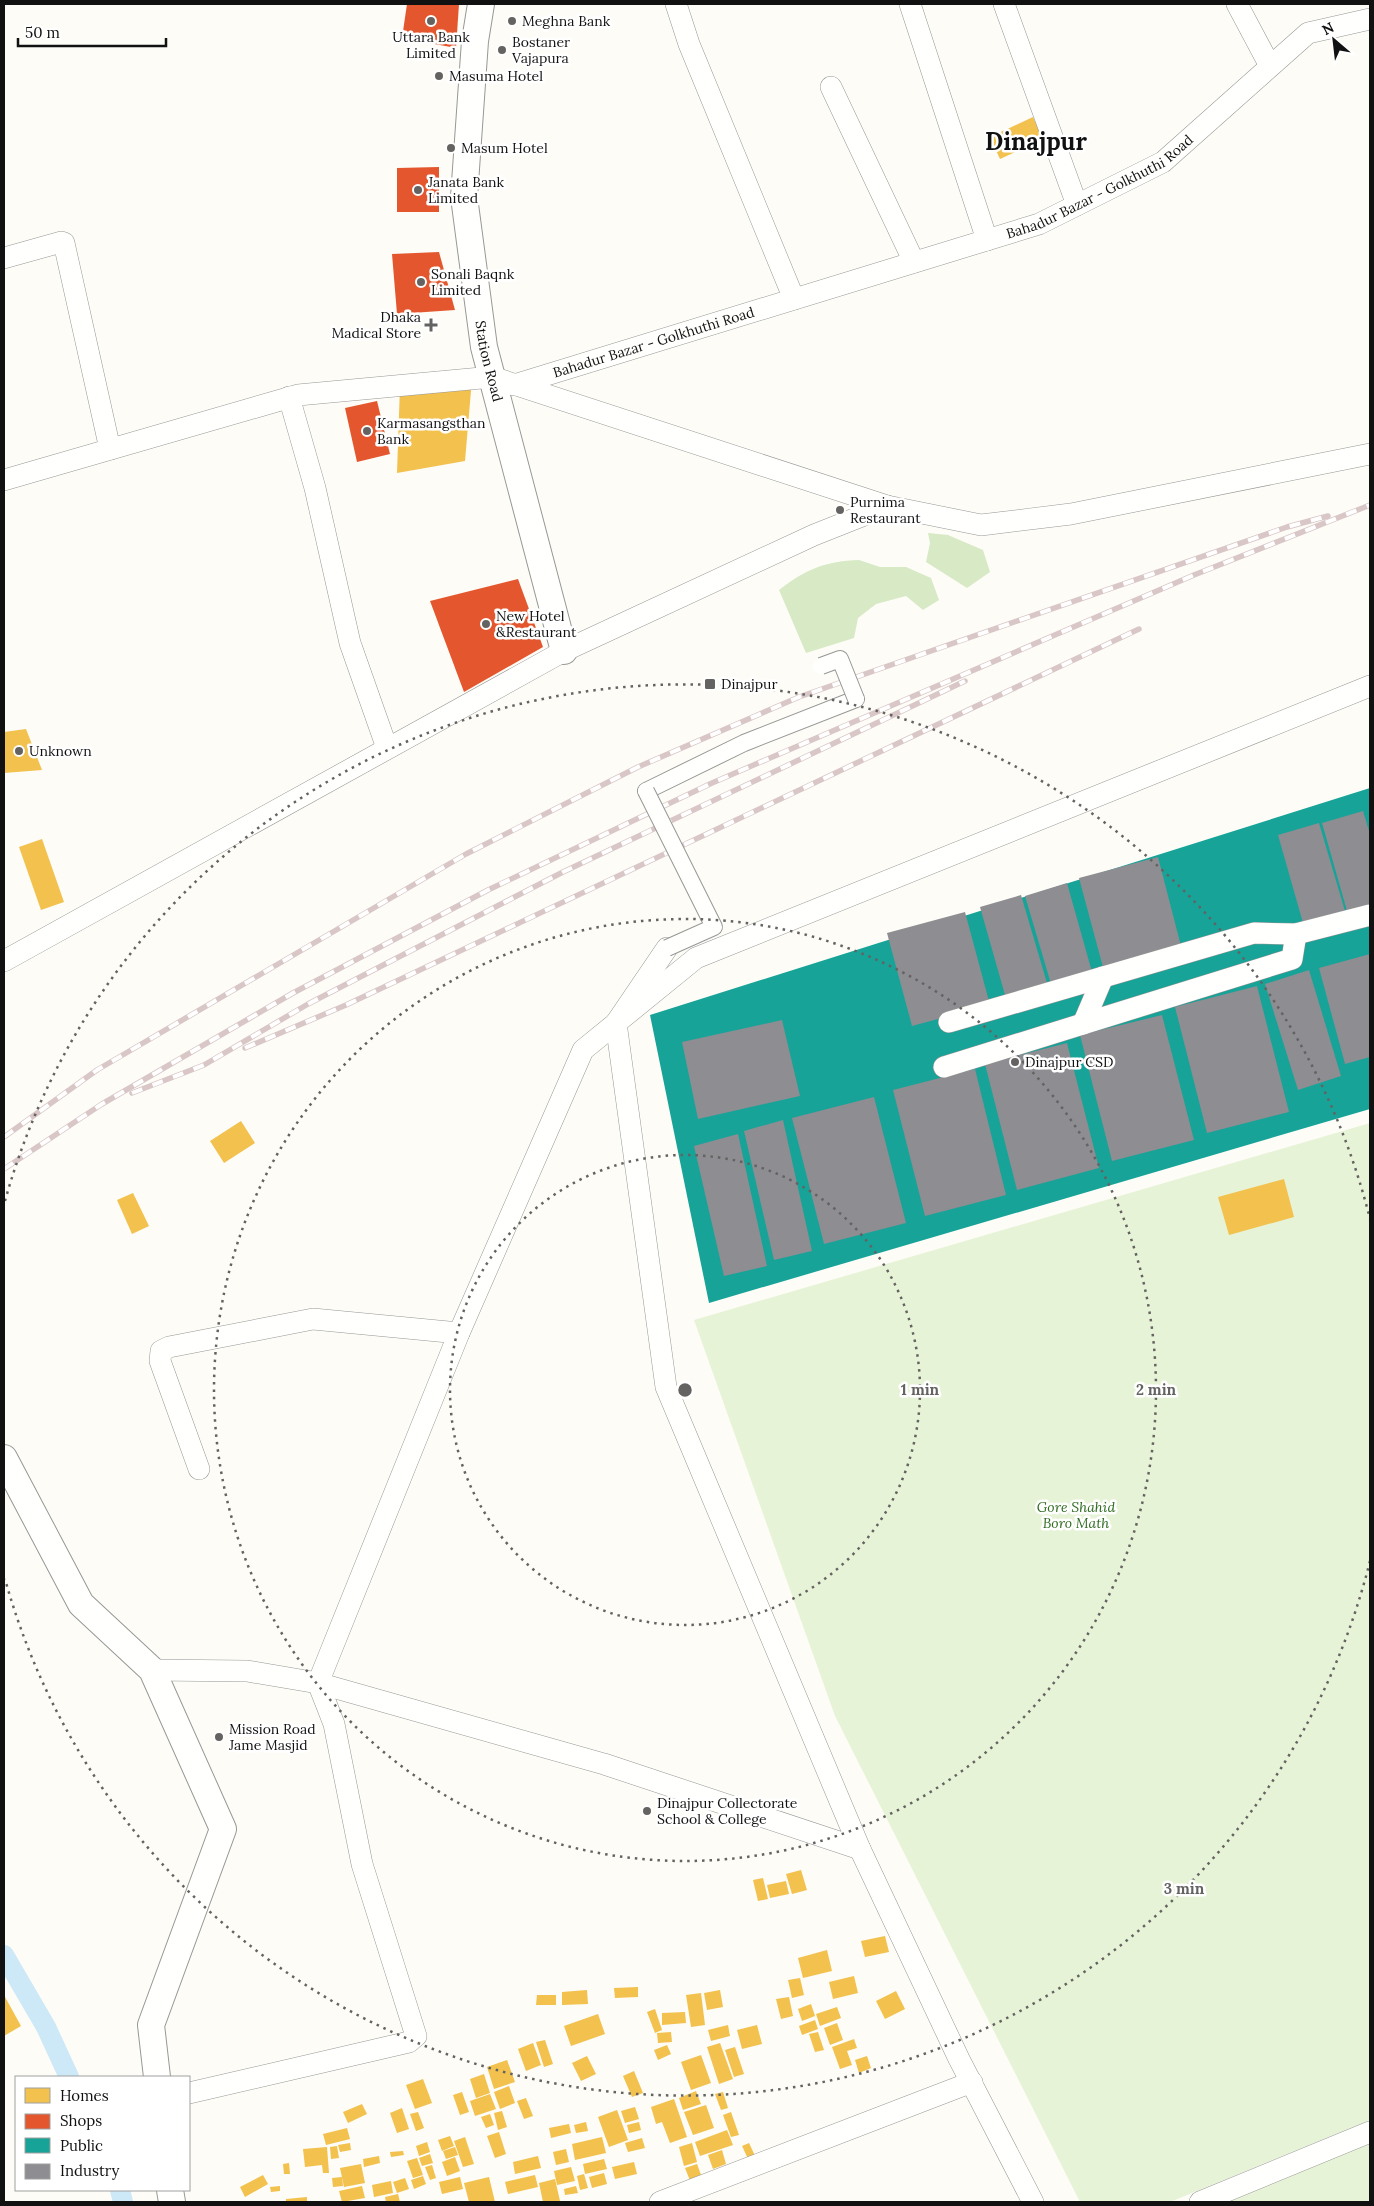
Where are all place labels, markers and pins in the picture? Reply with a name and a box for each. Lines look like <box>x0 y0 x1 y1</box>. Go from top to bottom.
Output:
place label: Meghna Bank <box>522 12 611 30</box>
marker: Uttara Bank Limited <box>425 15 437 27</box>
marker: Meghna Bank <box>506 15 518 27</box>
place label: Uttara Bank Limited <box>392 28 470 62</box>
place label: Bostaner Vajapura <box>511 33 570 67</box>
marker: Bostaner Vajapura <box>496 44 508 56</box>
place label: Masuma Hotel <box>449 67 543 85</box>
marker: Masuma Hotel <box>433 70 445 82</box>
place label: Masum Hotel <box>461 139 548 157</box>
marker: Masum Hotel <box>445 142 457 154</box>
place label: Janata Bank Limited <box>427 173 505 207</box>
marker: Janata Bank Limited <box>412 184 424 196</box>
place label: Sonali Baqnk Limited <box>431 265 515 299</box>
marker: Sonali Baqnk Limited <box>415 276 427 288</box>
place label: Dhaka Madical Store <box>331 308 421 342</box>
marker: Dhaka Madical Store <box>425 319 437 331</box>
place label: Karmasangsthan Bank <box>377 414 486 448</box>
marker: Karmasangsthan Bank <box>361 425 373 437</box>
place label: Purnima Restaurant <box>850 493 921 527</box>
marker: Purnima Restaurant <box>834 504 846 516</box>
place label: New Hotel &Restaurant <box>496 607 577 641</box>
marker: New Hotel &Restaurant <box>480 618 492 630</box>
place label: Dinajpur <box>721 675 778 693</box>
marker: Dinajpur <box>703 677 717 691</box>
place label: Unknown <box>29 742 92 760</box>
marker: Unknown <box>13 745 25 757</box>
place label: Dinajpur CSD <box>1025 1053 1113 1071</box>
marker: Dinajpur CSD <box>1009 1056 1021 1068</box>
centre of rings <box>676 1381 694 1399</box>
place label: Mission Road Jame Masjid <box>228 1720 316 1754</box>
marker: Mission Road Jame Masjid <box>213 1731 225 1743</box>
place label: Dinajpur Collectorate School & College <box>657 1794 798 1828</box>
marker: Dinajpur Collectorate School & College <box>641 1805 653 1817</box>

